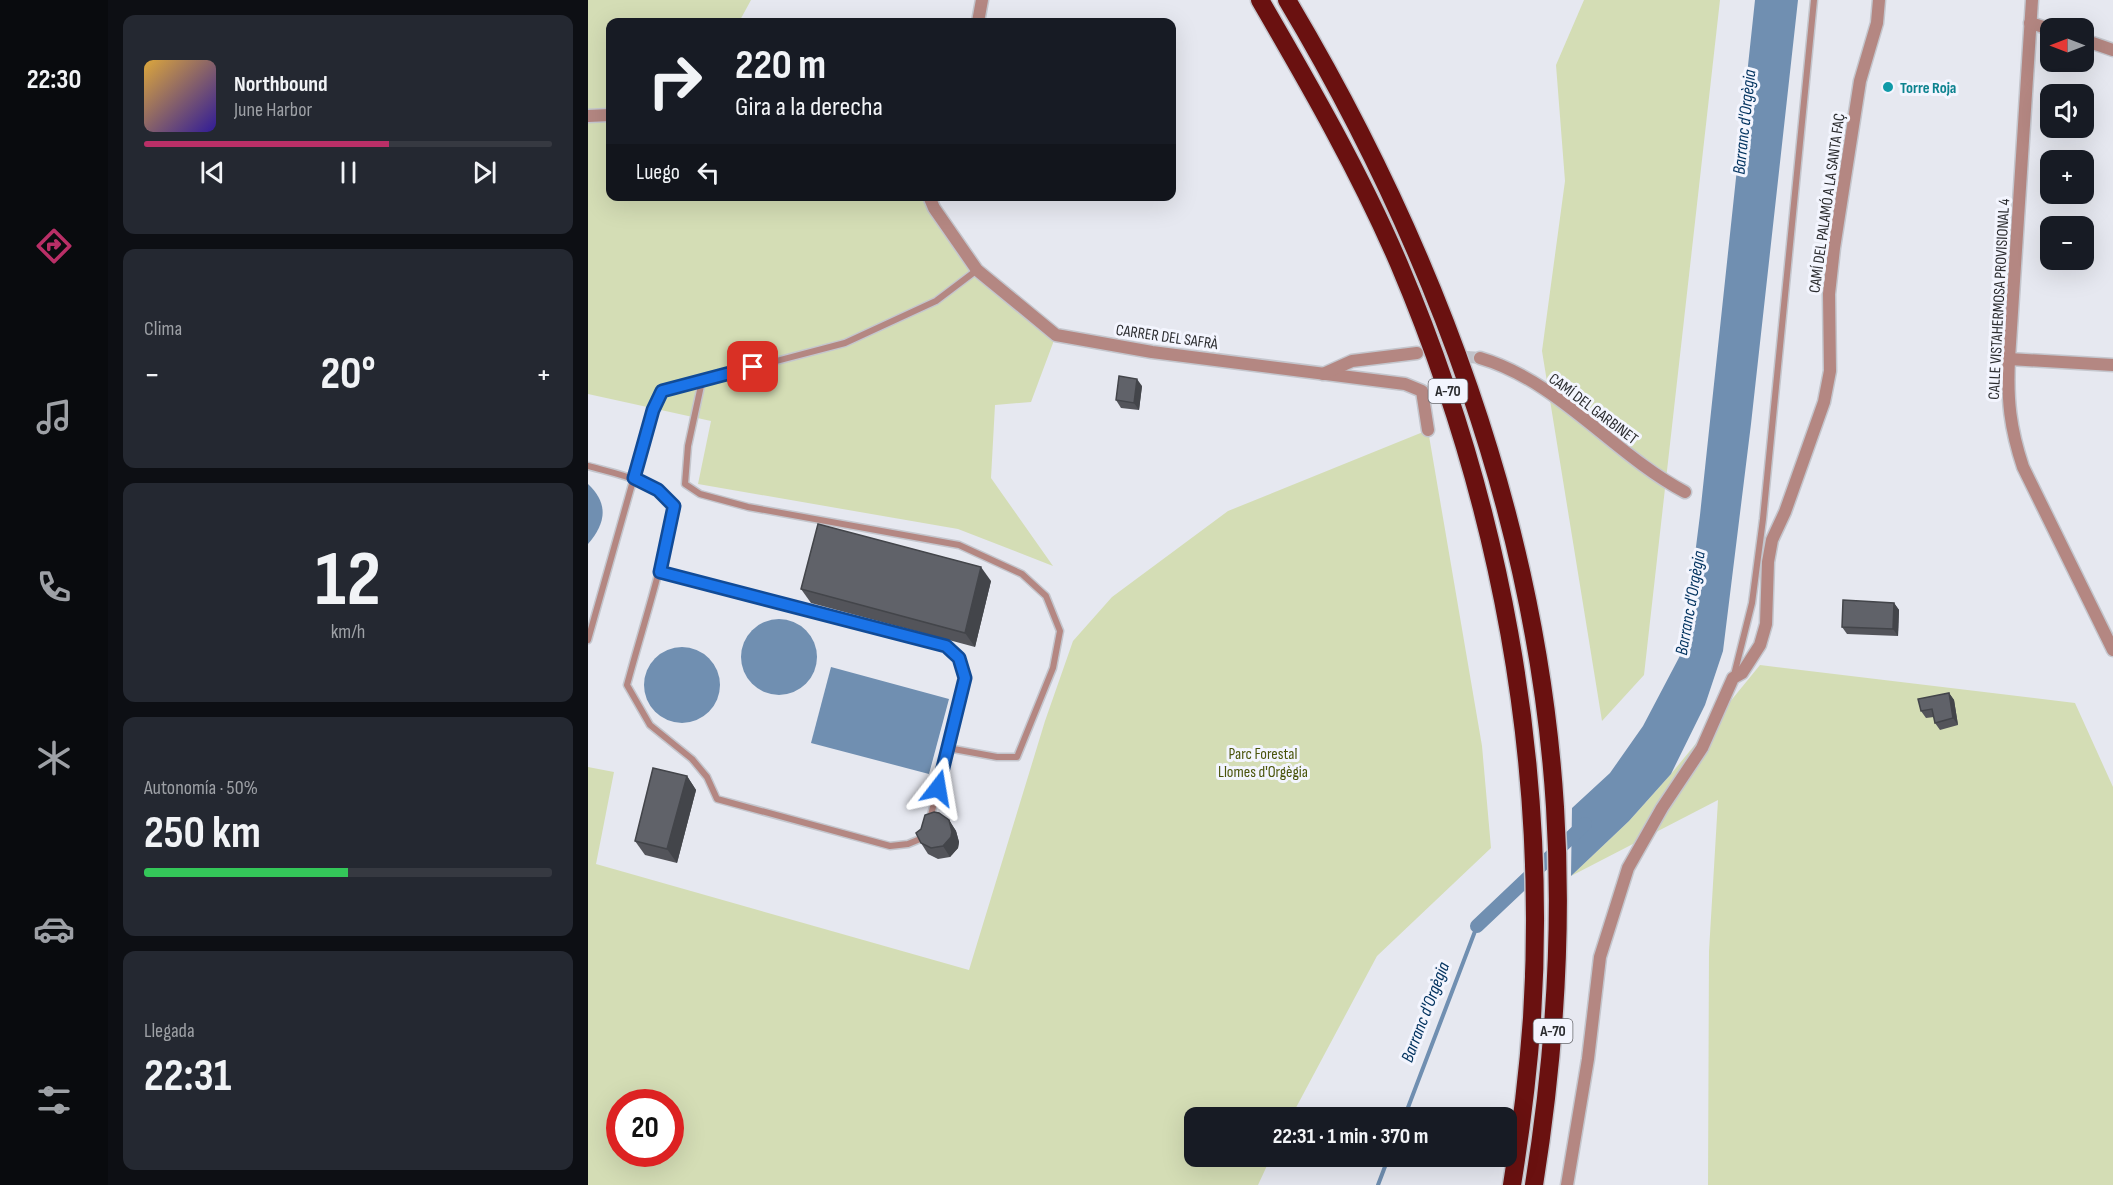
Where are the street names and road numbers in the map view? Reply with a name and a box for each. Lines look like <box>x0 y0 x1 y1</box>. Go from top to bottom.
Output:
street label: CAMÍ DEL PALAMÓ A LA SANTA FAÇ <box>1805 112 1850 294</box>
street label: CALLE VISTAHERMOSA PROVISIONAL 4 <box>1985 198 2014 400</box>
street label: CARRER DEL SAFRÀ <box>1114 321 1219 354</box>
street label: CAMÍ DEL GARBINET <box>1545 370 1642 449</box>
road number: A-70 <box>1428 379 1468 403</box>
road number: A-70 <box>1534 1019 1572 1043</box>

